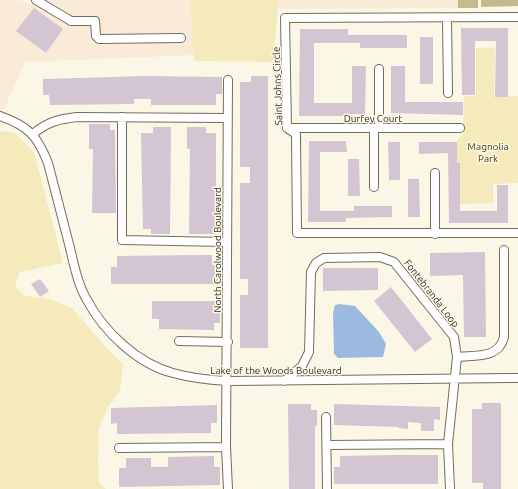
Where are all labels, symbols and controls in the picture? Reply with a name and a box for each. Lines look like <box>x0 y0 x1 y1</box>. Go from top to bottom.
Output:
street label: Saint Johns Circle <box>271 46 284 126</box>
street label: Durfey Court <box>344 113 402 124</box>
park label: Magnolia Park <box>467 141 509 164</box>
street label: North Carolwood Boulevard <box>212 187 223 313</box>
street label: Fontebranda Loop <box>402 257 461 329</box>
street label: Lake of the Woods Boulevard <box>210 365 342 376</box>

